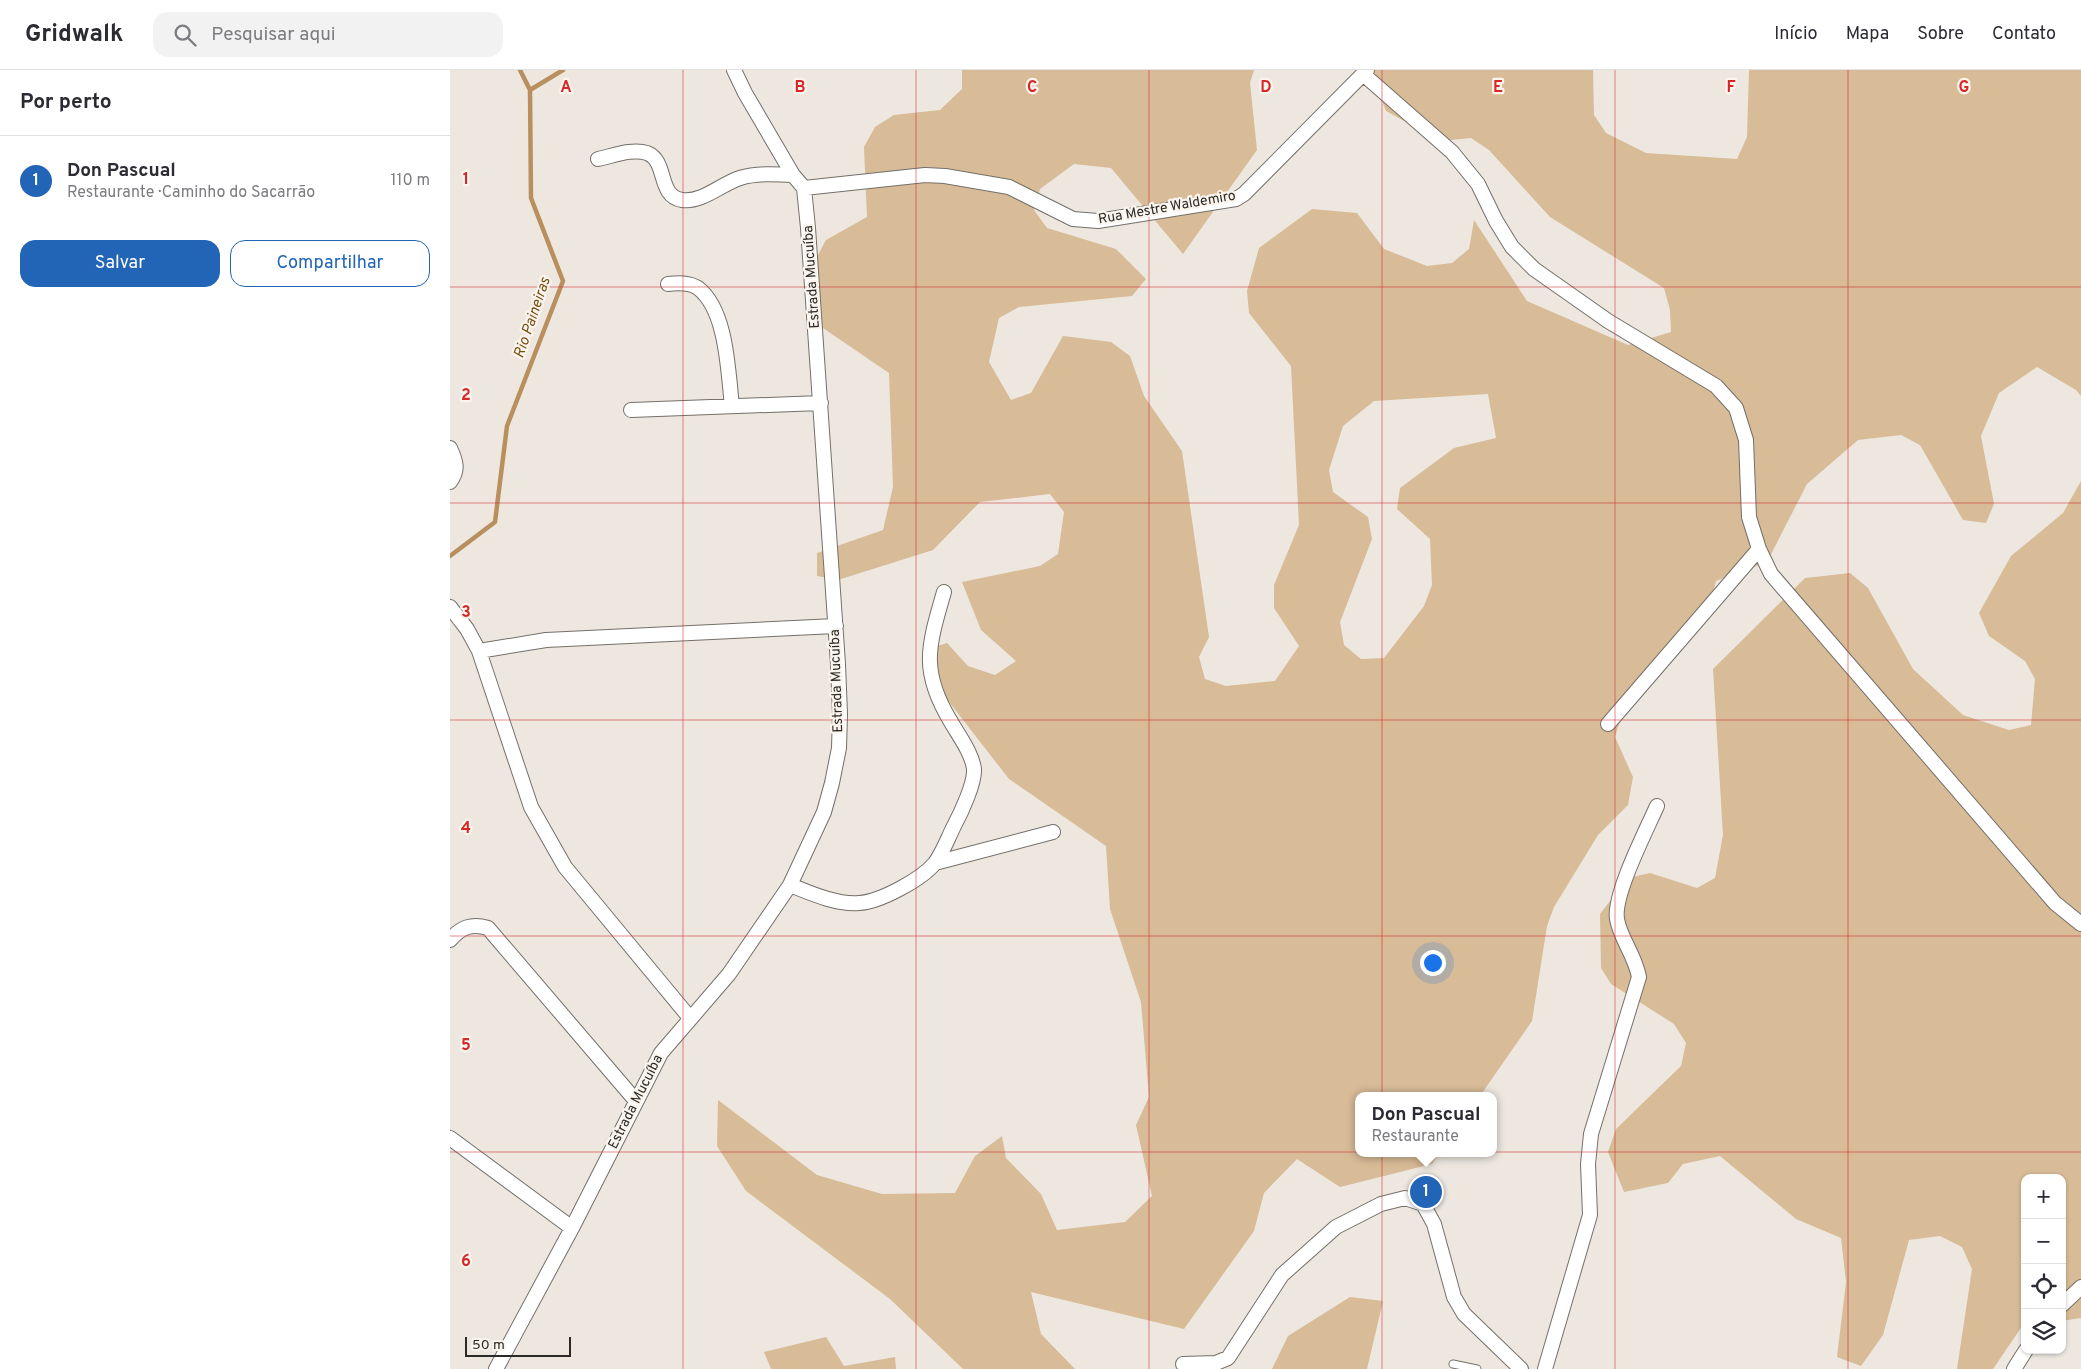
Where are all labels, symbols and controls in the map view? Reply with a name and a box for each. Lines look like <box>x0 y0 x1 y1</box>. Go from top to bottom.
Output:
search box <box>153 12 503 57</box>
text: Gridwalk <box>25 20 123 50</box>
icon: search <box>171 21 199 49</box>
text: Pesquisar aqui <box>211 23 336 47</box>
text: Início <box>1774 23 1818 46</box>
text: Mapa <box>1846 23 1889 46</box>
text: Sobre <box>1917 23 1964 46</box>
text: Contato <box>1992 23 2056 46</box>
text: A <box>560 78 572 98</box>
text: B <box>794 78 806 98</box>
text: C <box>1027 78 1037 98</box>
text: D <box>1260 78 1272 98</box>
text: E <box>1493 78 1503 98</box>
text: F <box>1726 78 1736 98</box>
text: G <box>1959 78 1969 98</box>
text: Por perto <box>20 89 112 116</box>
text: Don Pascual <box>67 159 176 183</box>
text: 1 <box>463 170 469 190</box>
text: 1 <box>33 171 39 191</box>
text: 110 m <box>390 171 430 191</box>
text: Restaurante · Caminho do Sacarrão <box>67 183 315 203</box>
street label: Rua Mestre Waldemiro <box>1097 187 1237 228</box>
street label: Estrada Mucuíba <box>800 225 824 329</box>
button: Salvar <box>20 240 220 287</box>
button: Compartilhar <box>230 240 430 287</box>
water label: Rio Paineiras <box>510 275 556 361</box>
text: 2 <box>461 386 471 406</box>
text: 3 <box>461 603 471 623</box>
street label: Estrada Mucuíba <box>827 629 847 733</box>
text: 4 <box>461 819 471 839</box>
your location <box>1420 950 1446 976</box>
text: 5 <box>461 1036 471 1056</box>
street label: Estrada Mucuíba <box>605 1052 667 1152</box>
popup <box>1355 1092 1497 1157</box>
text: Don Pascual <box>1372 1103 1480 1127</box>
text: Restaurante <box>1372 1127 1459 1147</box>
pin: 1 <box>1410 1173 1442 1211</box>
map controls <box>2021 1174 2066 1354</box>
button: + <box>2021 1174 2066 1219</box>
button: − <box>2021 1219 2066 1264</box>
text: 6 <box>461 1252 471 1272</box>
button: locate <box>2021 1264 2066 1309</box>
button: layers <box>2021 1309 2066 1354</box>
scale bar <box>465 1334 571 1357</box>
text: 50 m <box>472 1337 505 1354</box>

